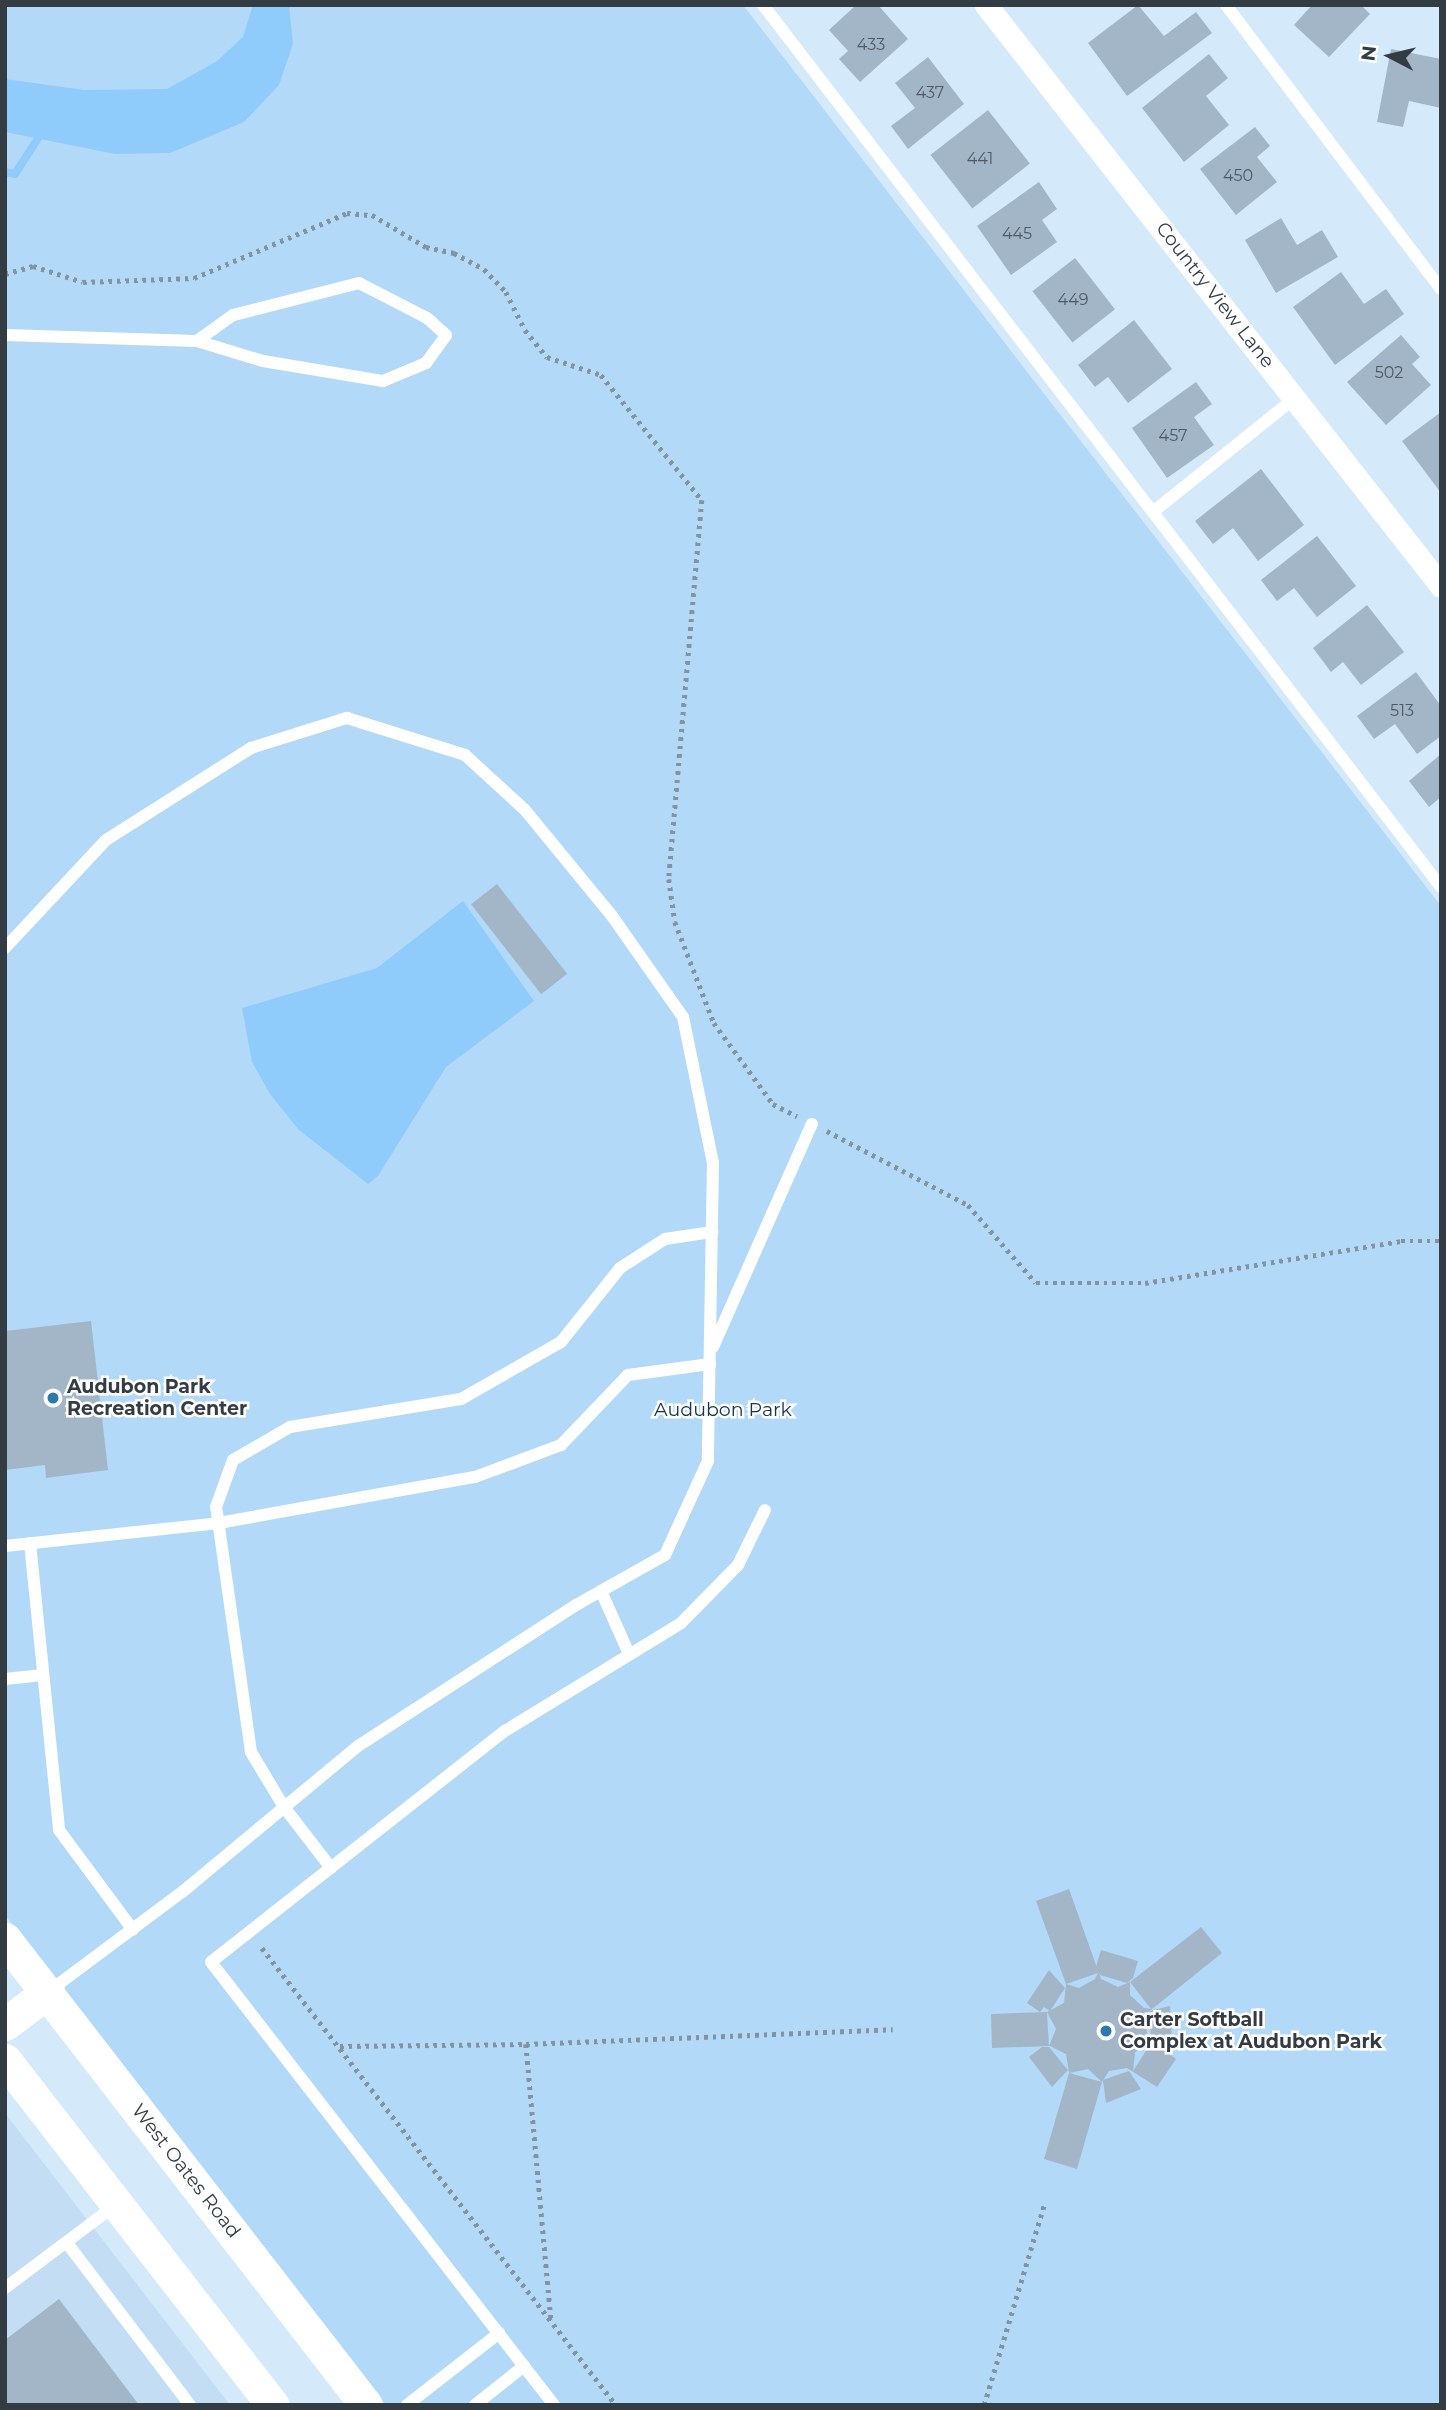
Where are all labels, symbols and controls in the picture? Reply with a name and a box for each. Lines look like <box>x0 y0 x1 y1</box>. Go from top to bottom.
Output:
north arrow <box>1355 21 1425 91</box>
house number: 433 <box>857 35 885 55</box>
text: N <box>1356 44 1381 62</box>
house number: 437 <box>916 83 944 103</box>
house number: 441 <box>967 149 993 169</box>
house number: 450 <box>1223 166 1253 186</box>
street label: Country View Lane <box>1151 218 1279 372</box>
house number: 445 <box>1002 224 1032 244</box>
house number: 449 <box>1058 290 1088 310</box>
house number: 502 <box>1375 363 1403 383</box>
house number: 457 <box>1159 426 1187 446</box>
house number: 513 <box>1390 701 1414 721</box>
place label: Audubon Park Recreation Center <box>67 1376 247 1420</box>
marker: Audubon Park Recreation Center <box>45 1390 61 1406</box>
park label: Audubon Park <box>654 1399 792 1421</box>
place label: Carter Softball Complex at Audubon Park <box>1120 2009 1382 2053</box>
marker: Carter Softball Complex at Audubon Park <box>1098 2023 1114 2039</box>
street label: West Oates Road <box>127 2100 245 2242</box>

